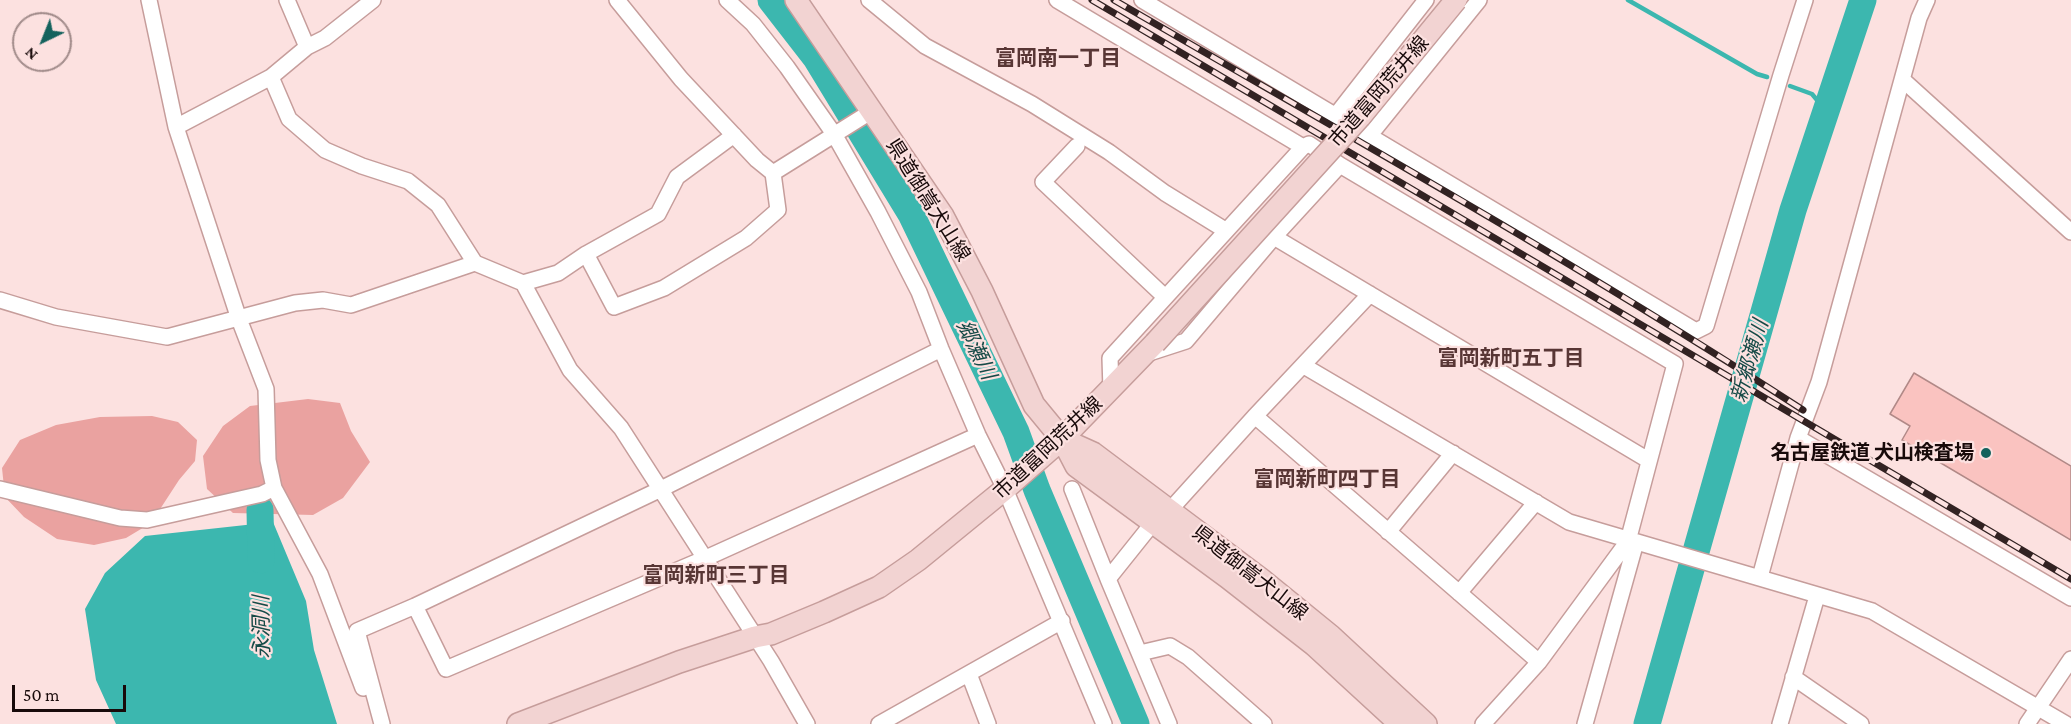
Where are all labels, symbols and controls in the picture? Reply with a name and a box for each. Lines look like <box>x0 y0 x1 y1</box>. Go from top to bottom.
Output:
north arrow <box>12 12 72 72</box>
street label: 市道富岡荒井線 <box>1324 31 1434 153</box>
text: N <box>21 44 41 64</box>
district label: 富岡南一丁目 <box>995 46 1121 72</box>
street label: 県道御嵩犬山線 <box>881 134 975 266</box>
water label: 郷瀬川 <box>951 316 1001 384</box>
water label: 新郷瀬川 <box>1726 317 1774 405</box>
district label: 富岡新町五丁目 <box>1438 346 1584 372</box>
street label: 市道富岡荒井線 <box>989 391 1107 505</box>
place label: 名古屋鉄道 犬山検査場 <box>1770 441 1974 465</box>
marker: 名古屋鉄道 犬山検査場 <box>1979 446 1993 460</box>
district label: 富岡新町四丁目 <box>1254 467 1400 493</box>
street label: 県道御嵩犬山線 <box>1187 520 1313 626</box>
district label: 富岡新町三丁目 <box>643 563 789 589</box>
water label: 永洞川 <box>249 595 275 659</box>
scale bar <box>15 673 129 711</box>
text: 50 m <box>23 685 60 705</box>

